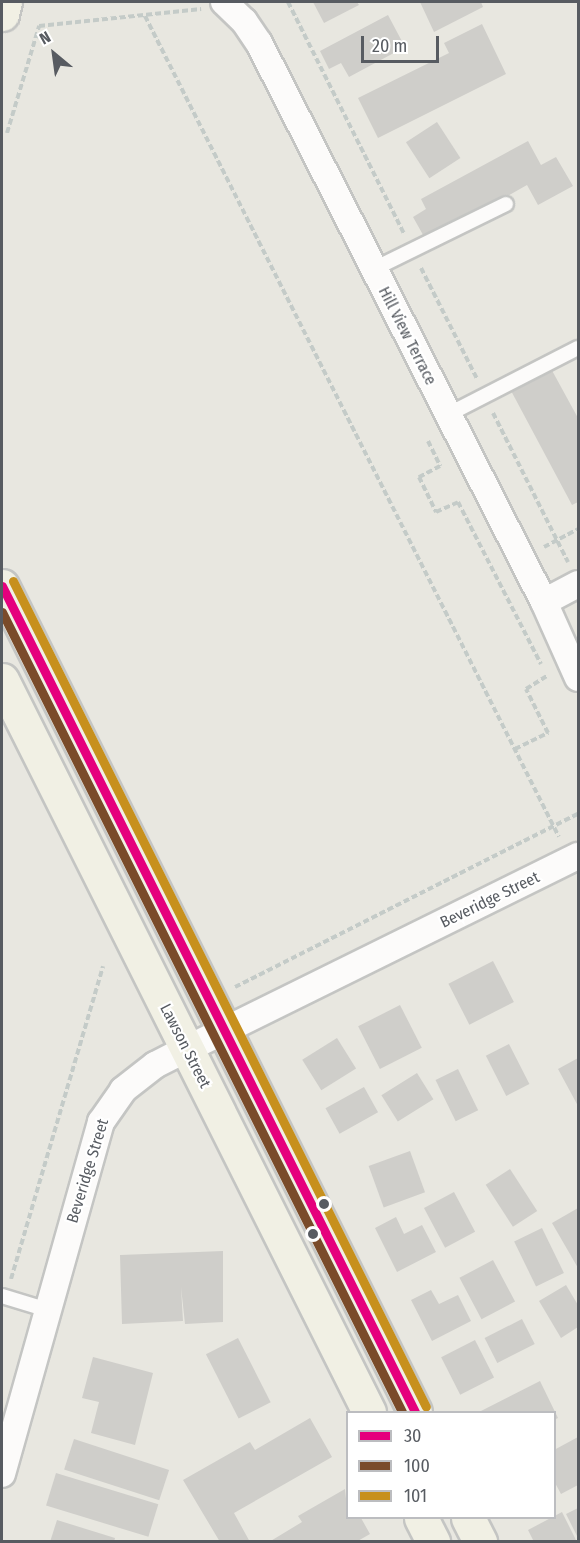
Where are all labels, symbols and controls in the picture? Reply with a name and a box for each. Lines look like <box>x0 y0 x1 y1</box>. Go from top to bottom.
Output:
north arrow <box>24 24 84 84</box>
scale bar <box>364 24 442 62</box>
text: N <box>36 27 54 48</box>
text: 20 m <box>372 35 407 57</box>
street label: Hill View Terrace <box>374 284 440 388</box>
street label: Beveridge Street <box>437 868 543 932</box>
street label: Lawson Street <box>156 1001 214 1091</box>
street label: Beveridge Street <box>63 1117 113 1225</box>
unlabelled marker <box>318 1198 330 1210</box>
unlabelled marker <box>307 1228 319 1240</box>
legend <box>346 1411 556 1519</box>
text: 30 <box>404 1425 422 1447</box>
text: 100 <box>404 1455 430 1477</box>
text: 101 <box>404 1485 427 1507</box>

